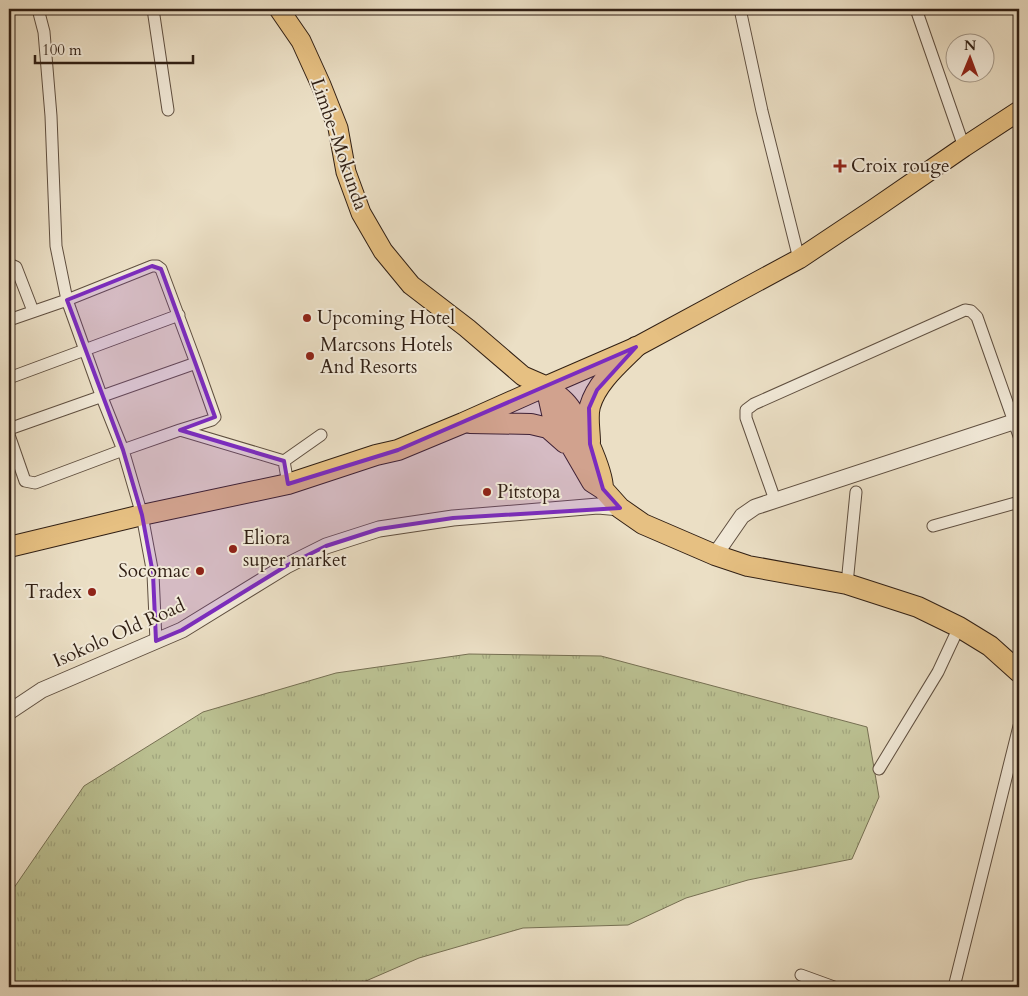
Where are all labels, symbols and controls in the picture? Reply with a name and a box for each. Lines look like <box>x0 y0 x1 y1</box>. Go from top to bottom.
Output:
scale bar <box>35 32 192 64</box>
north arrow <box>946 32 996 82</box>
text: N <box>964 36 976 55</box>
text: 100 m <box>42 40 82 60</box>
street label: Limbe-Mokunda <box>304 74 374 214</box>
place label: Croix rouge <box>851 153 950 179</box>
marker: Croix rouge <box>833 159 847 173</box>
place label: Upcoming Hotel <box>317 305 455 331</box>
marker: Upcoming Hotel <box>301 312 313 324</box>
place label: Marcsons Hotels And Resorts <box>320 332 453 380</box>
marker: Marcsons Hotels And Resorts <box>304 350 316 362</box>
place label: Pitstopa <box>497 479 561 505</box>
marker: Pitstopa <box>481 486 493 498</box>
place label: Eliora super market <box>243 525 347 573</box>
marker: Eliora super market <box>227 543 239 555</box>
place label: Socomac <box>118 558 190 584</box>
marker: Socomac <box>194 565 206 577</box>
place label: Tradex <box>25 579 83 605</box>
marker: Tradex <box>86 586 98 598</box>
street label: Isokolo Old Road <box>49 592 189 674</box>

